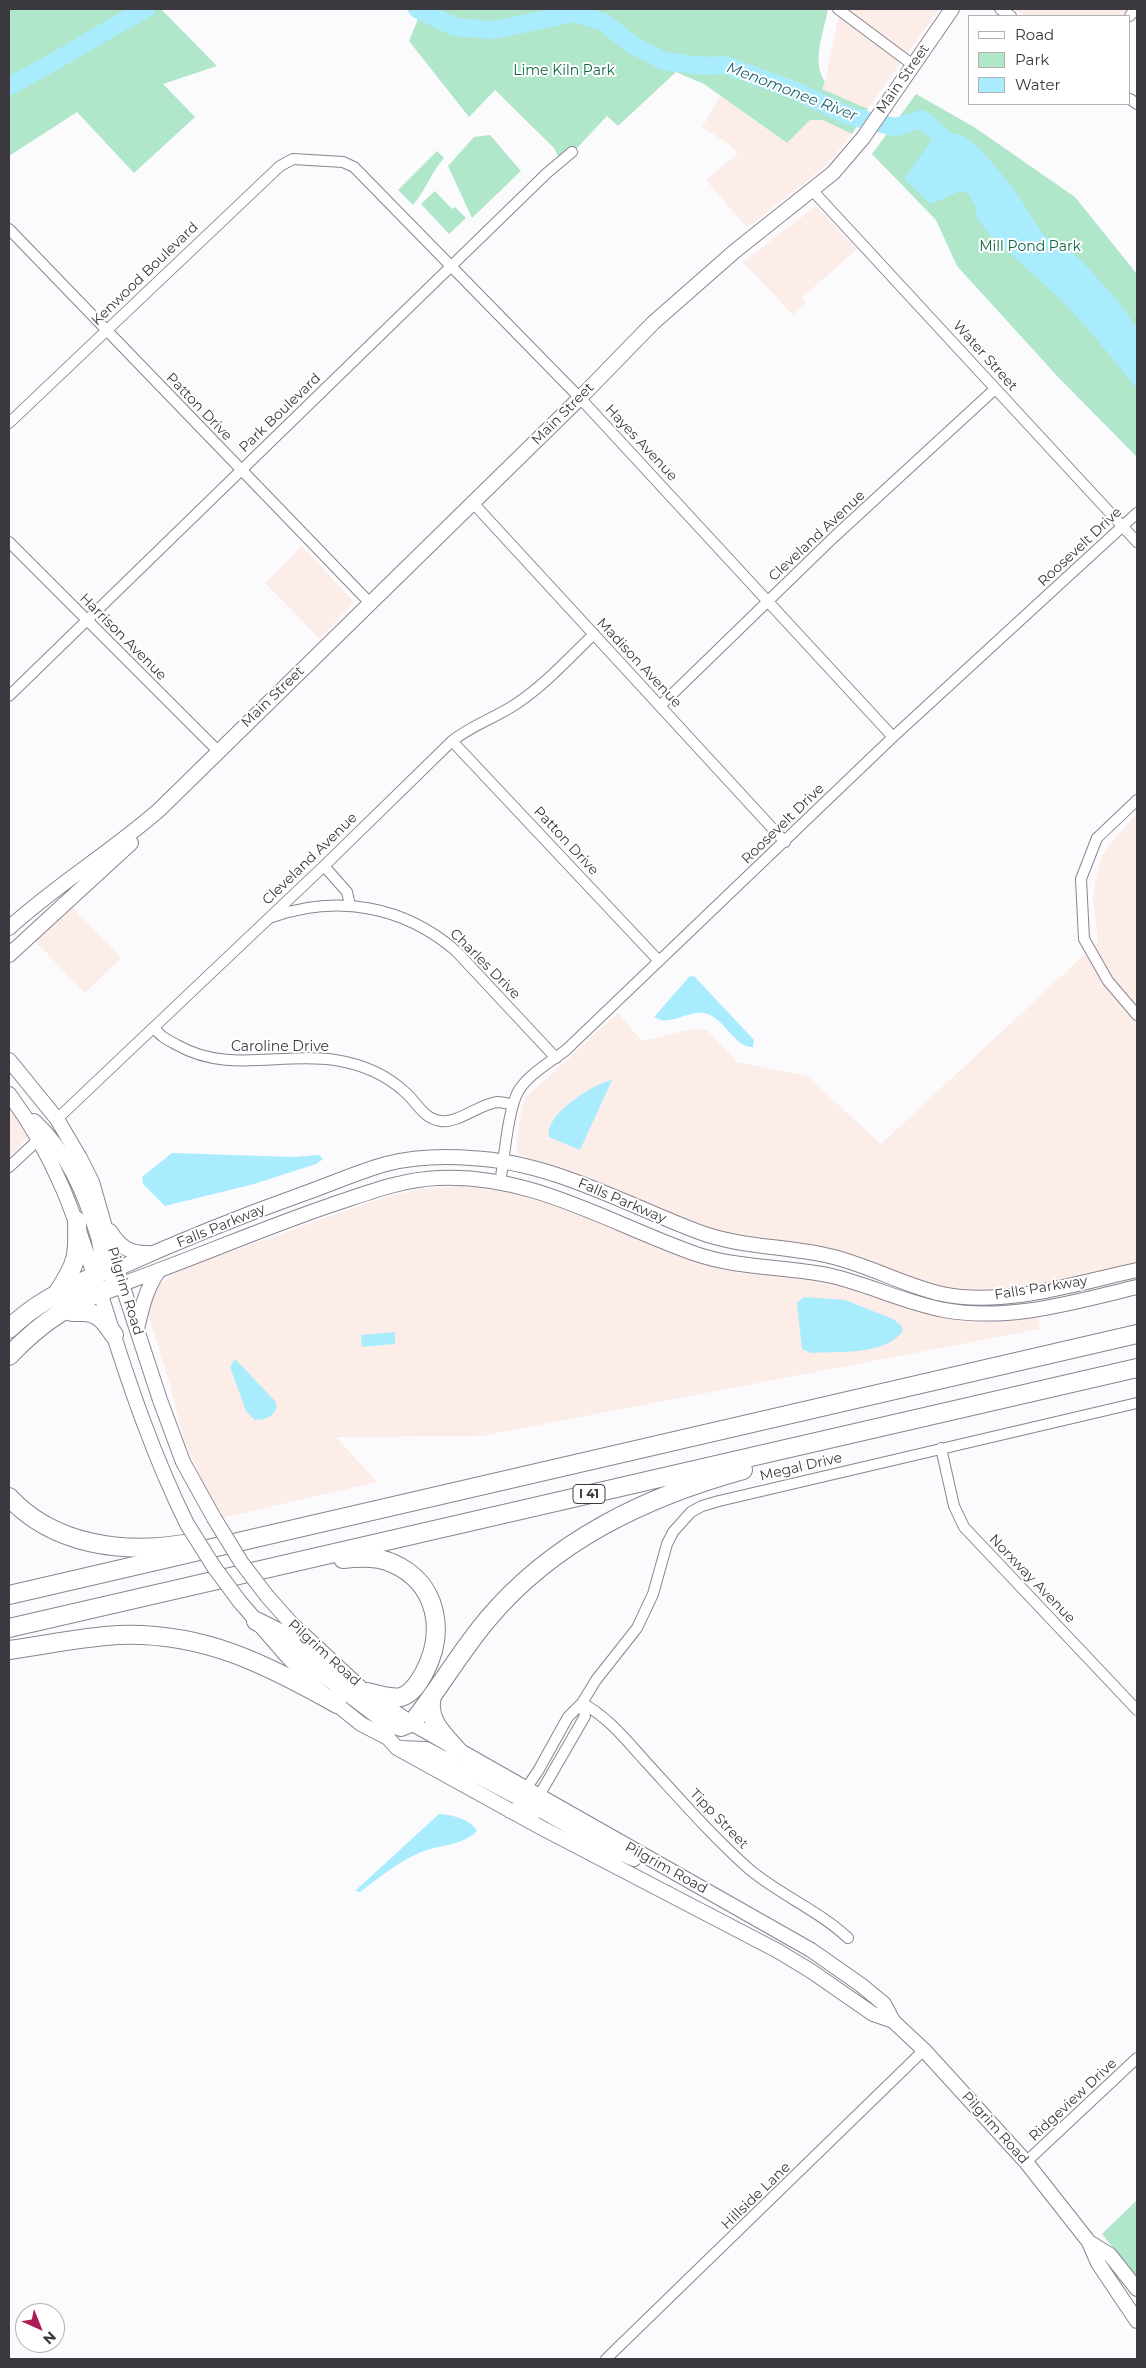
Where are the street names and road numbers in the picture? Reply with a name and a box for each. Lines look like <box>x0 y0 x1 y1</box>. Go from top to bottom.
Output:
street label: Main Street <box>873 41 933 117</box>
street label: Kenwood Boulevard <box>88 219 202 329</box>
street label: Water Street <box>949 317 1021 395</box>
street label: Patton Drive <box>163 370 235 444</box>
street label: Park Boulevard <box>236 370 324 456</box>
street label: Main Street <box>528 379 598 449</box>
street label: Hayes Avenue <box>601 401 681 485</box>
street label: Cleveland Avenue <box>765 487 869 585</box>
street label: Roosevelt Drive <box>1035 504 1125 590</box>
street label: Harrison Avenue <box>76 590 170 684</box>
street label: Madison Avenue <box>593 615 685 711</box>
street label: Main Street <box>238 663 308 731</box>
street label: Roosevelt Drive <box>738 780 828 868</box>
street label: Patton Drive <box>530 803 602 879</box>
street label: Cleveland Avenue <box>259 809 361 909</box>
street label: Charles Drive <box>446 925 524 1003</box>
street label: Caroline Drive <box>231 1039 329 1055</box>
street label: Falls Parkway <box>575 1175 669 1227</box>
street label: Falls Parkway <box>174 1201 268 1251</box>
street label: Pilgrim Road <box>104 1245 146 1337</box>
street label: Falls Parkway <box>993 1272 1089 1304</box>
street label: Megal Drive <box>758 1449 844 1485</box>
road number: I 41 <box>573 1485 605 1504</box>
street label: Norxway Avenue <box>985 1531 1079 1627</box>
street label: Pilgrim Road <box>284 1616 364 1690</box>
street label: Tipp Street <box>686 1786 752 1852</box>
street label: Pilgrim Road <box>622 1838 710 1898</box>
street label: Ridgeview Drive <box>1026 2055 1120 2145</box>
street label: Pilgrim Road <box>958 2088 1032 2168</box>
street label: Hillside Lane <box>718 2159 794 2233</box>

